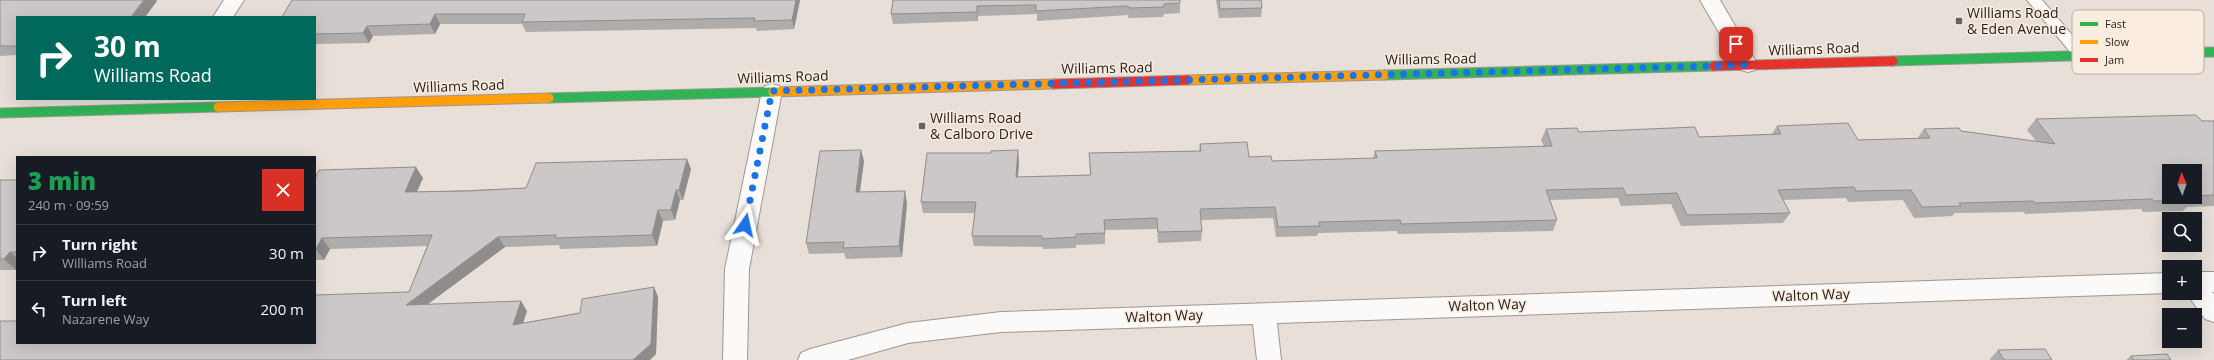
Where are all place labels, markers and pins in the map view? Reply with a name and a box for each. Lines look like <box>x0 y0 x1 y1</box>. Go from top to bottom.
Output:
place label: Williams Road & Eden Avenue <box>1967 3 2066 38</box>
marker: Williams Road & Eden Avenue <box>1954 16 1964 26</box>
pin <box>1719 27 1753 61</box>
place label: Williams Road & Calboro Drive <box>930 108 1033 143</box>
marker: Williams Road & Calboro Drive <box>917 121 927 131</box>

